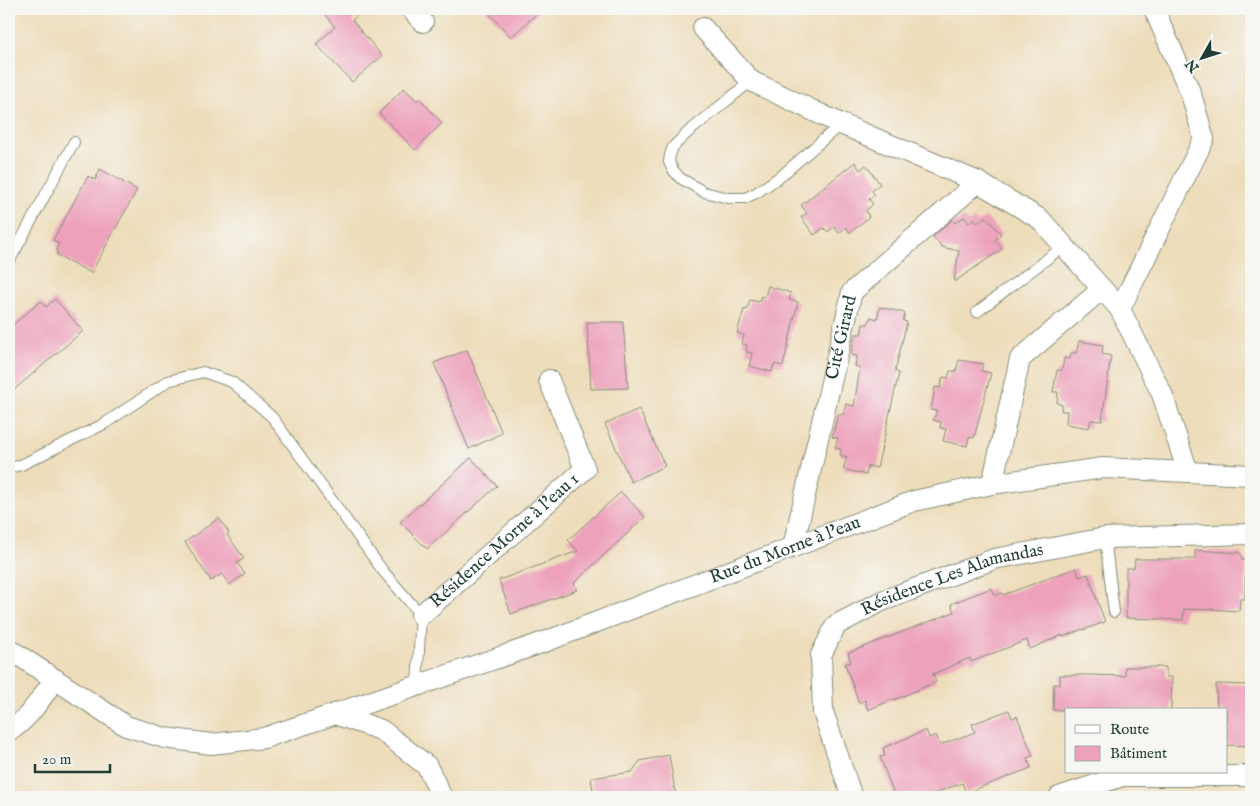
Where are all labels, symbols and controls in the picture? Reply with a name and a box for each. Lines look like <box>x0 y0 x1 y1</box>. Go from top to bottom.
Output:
north arrow <box>1178 32 1228 82</box>
text: N <box>1182 55 1204 77</box>
street label: Cité Girard <box>821 293 862 382</box>
street label: Résidence Morne à l'eau 1 <box>425 468 584 613</box>
street label: Rue du Morne à l'eau <box>706 511 864 589</box>
street label: Résidence Les Alamandas <box>857 538 1045 621</box>
legend <box>1065 708 1228 774</box>
text: Route <box>1110 720 1149 739</box>
scale bar <box>35 741 110 773</box>
text: Bâtiment <box>1110 744 1167 763</box>
text: 20 m <box>42 750 72 769</box>

